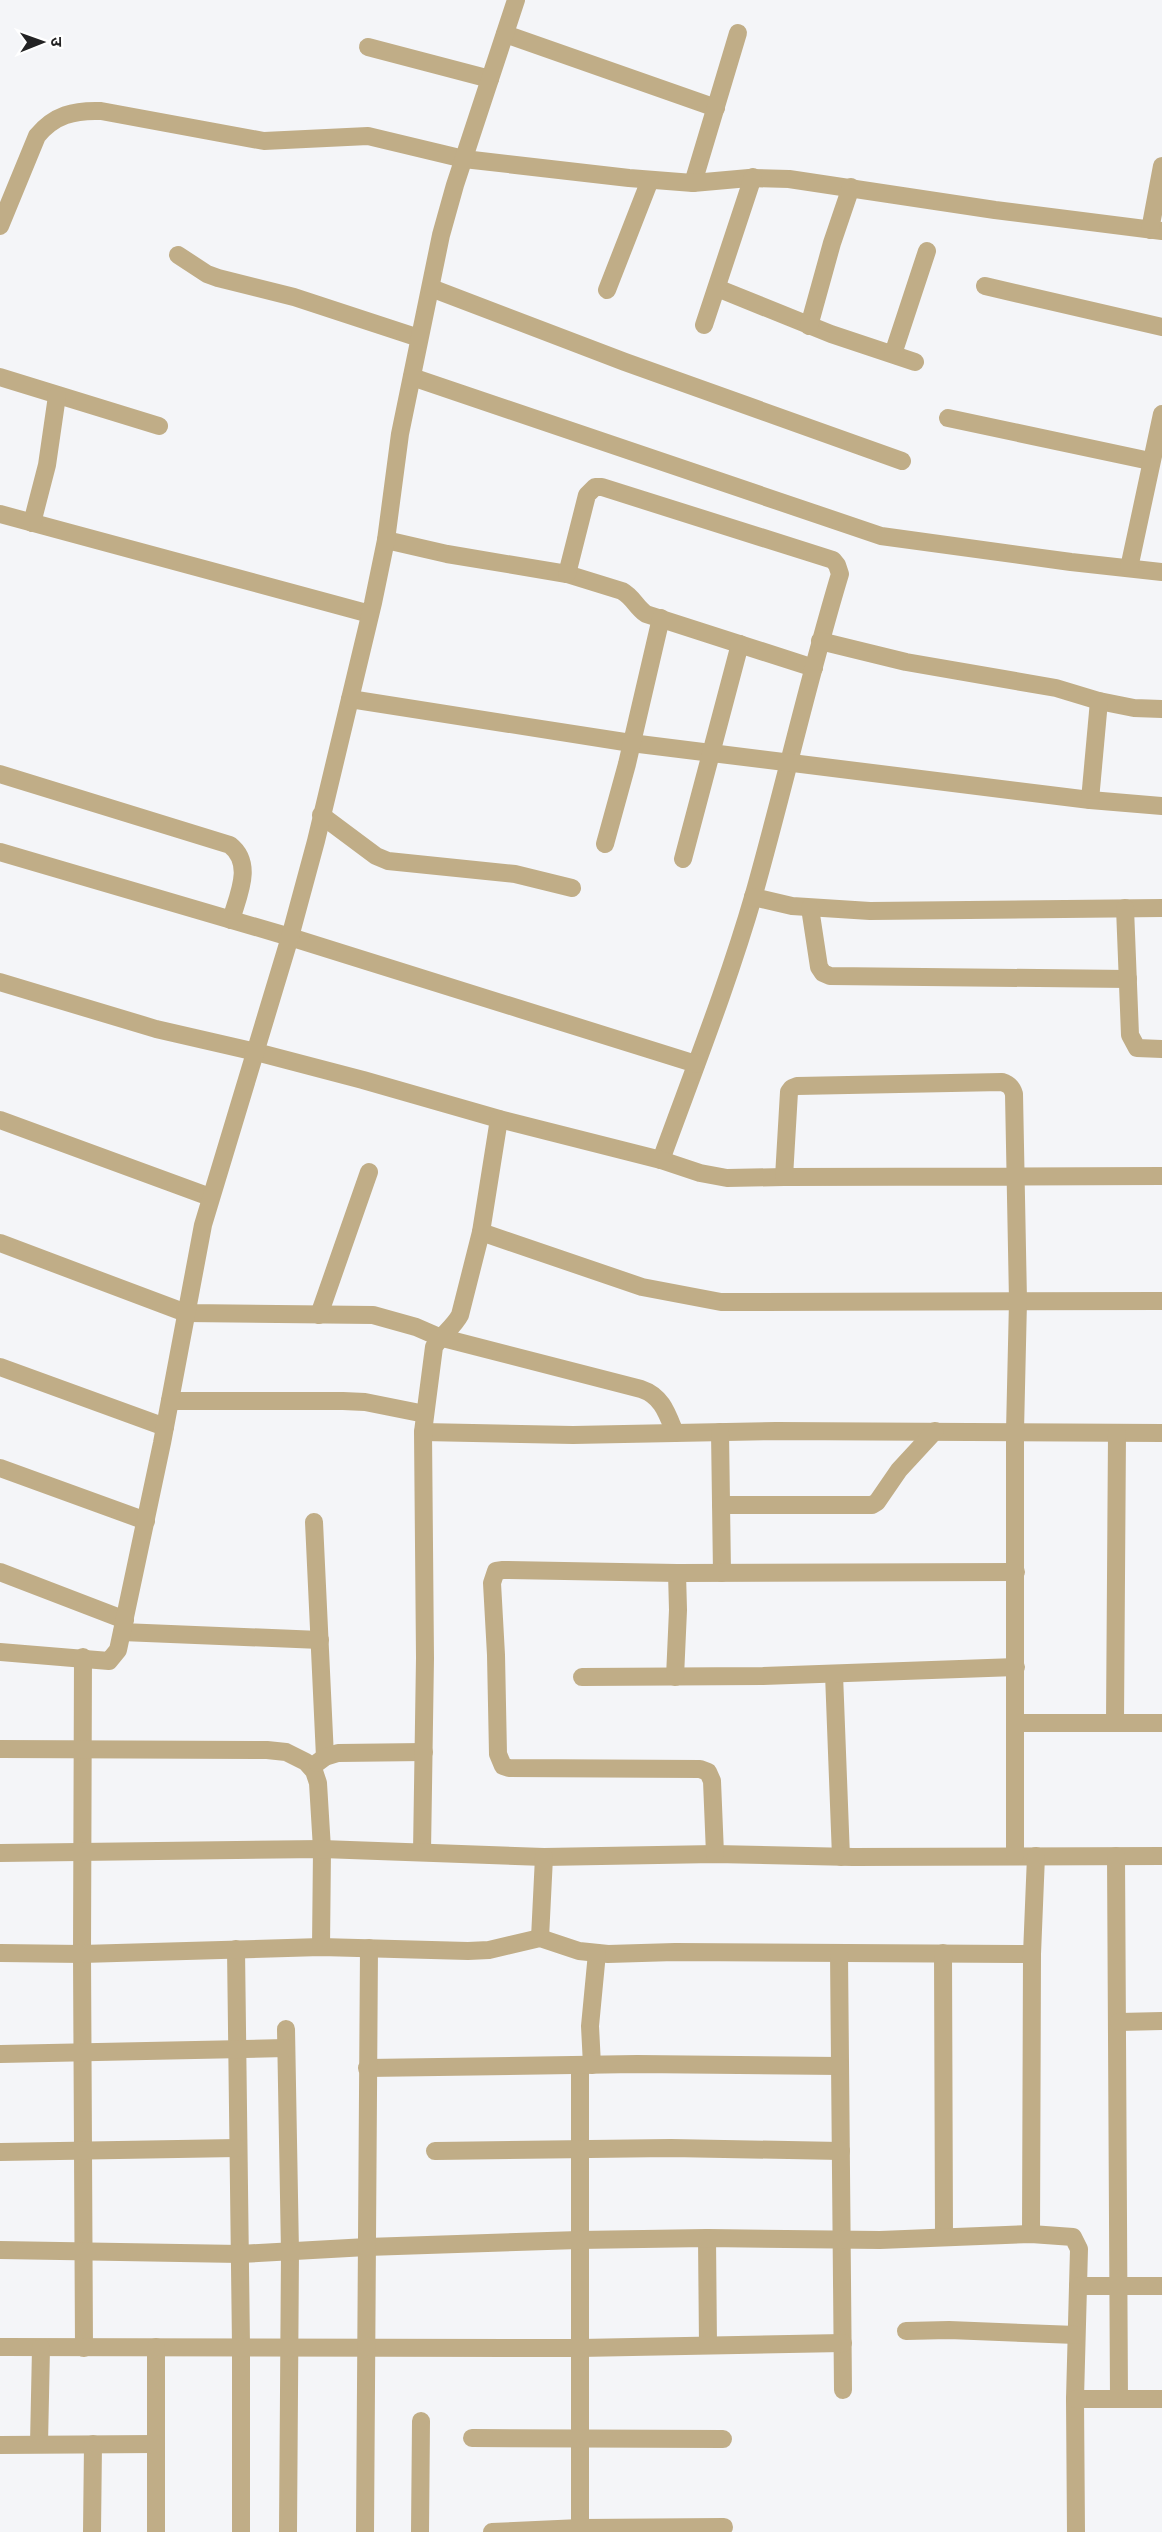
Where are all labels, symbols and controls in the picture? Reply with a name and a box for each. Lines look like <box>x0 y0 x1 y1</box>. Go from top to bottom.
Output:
north arrow <box>12 12 72 72</box>
text: उ <box>47 37 66 47</box>

